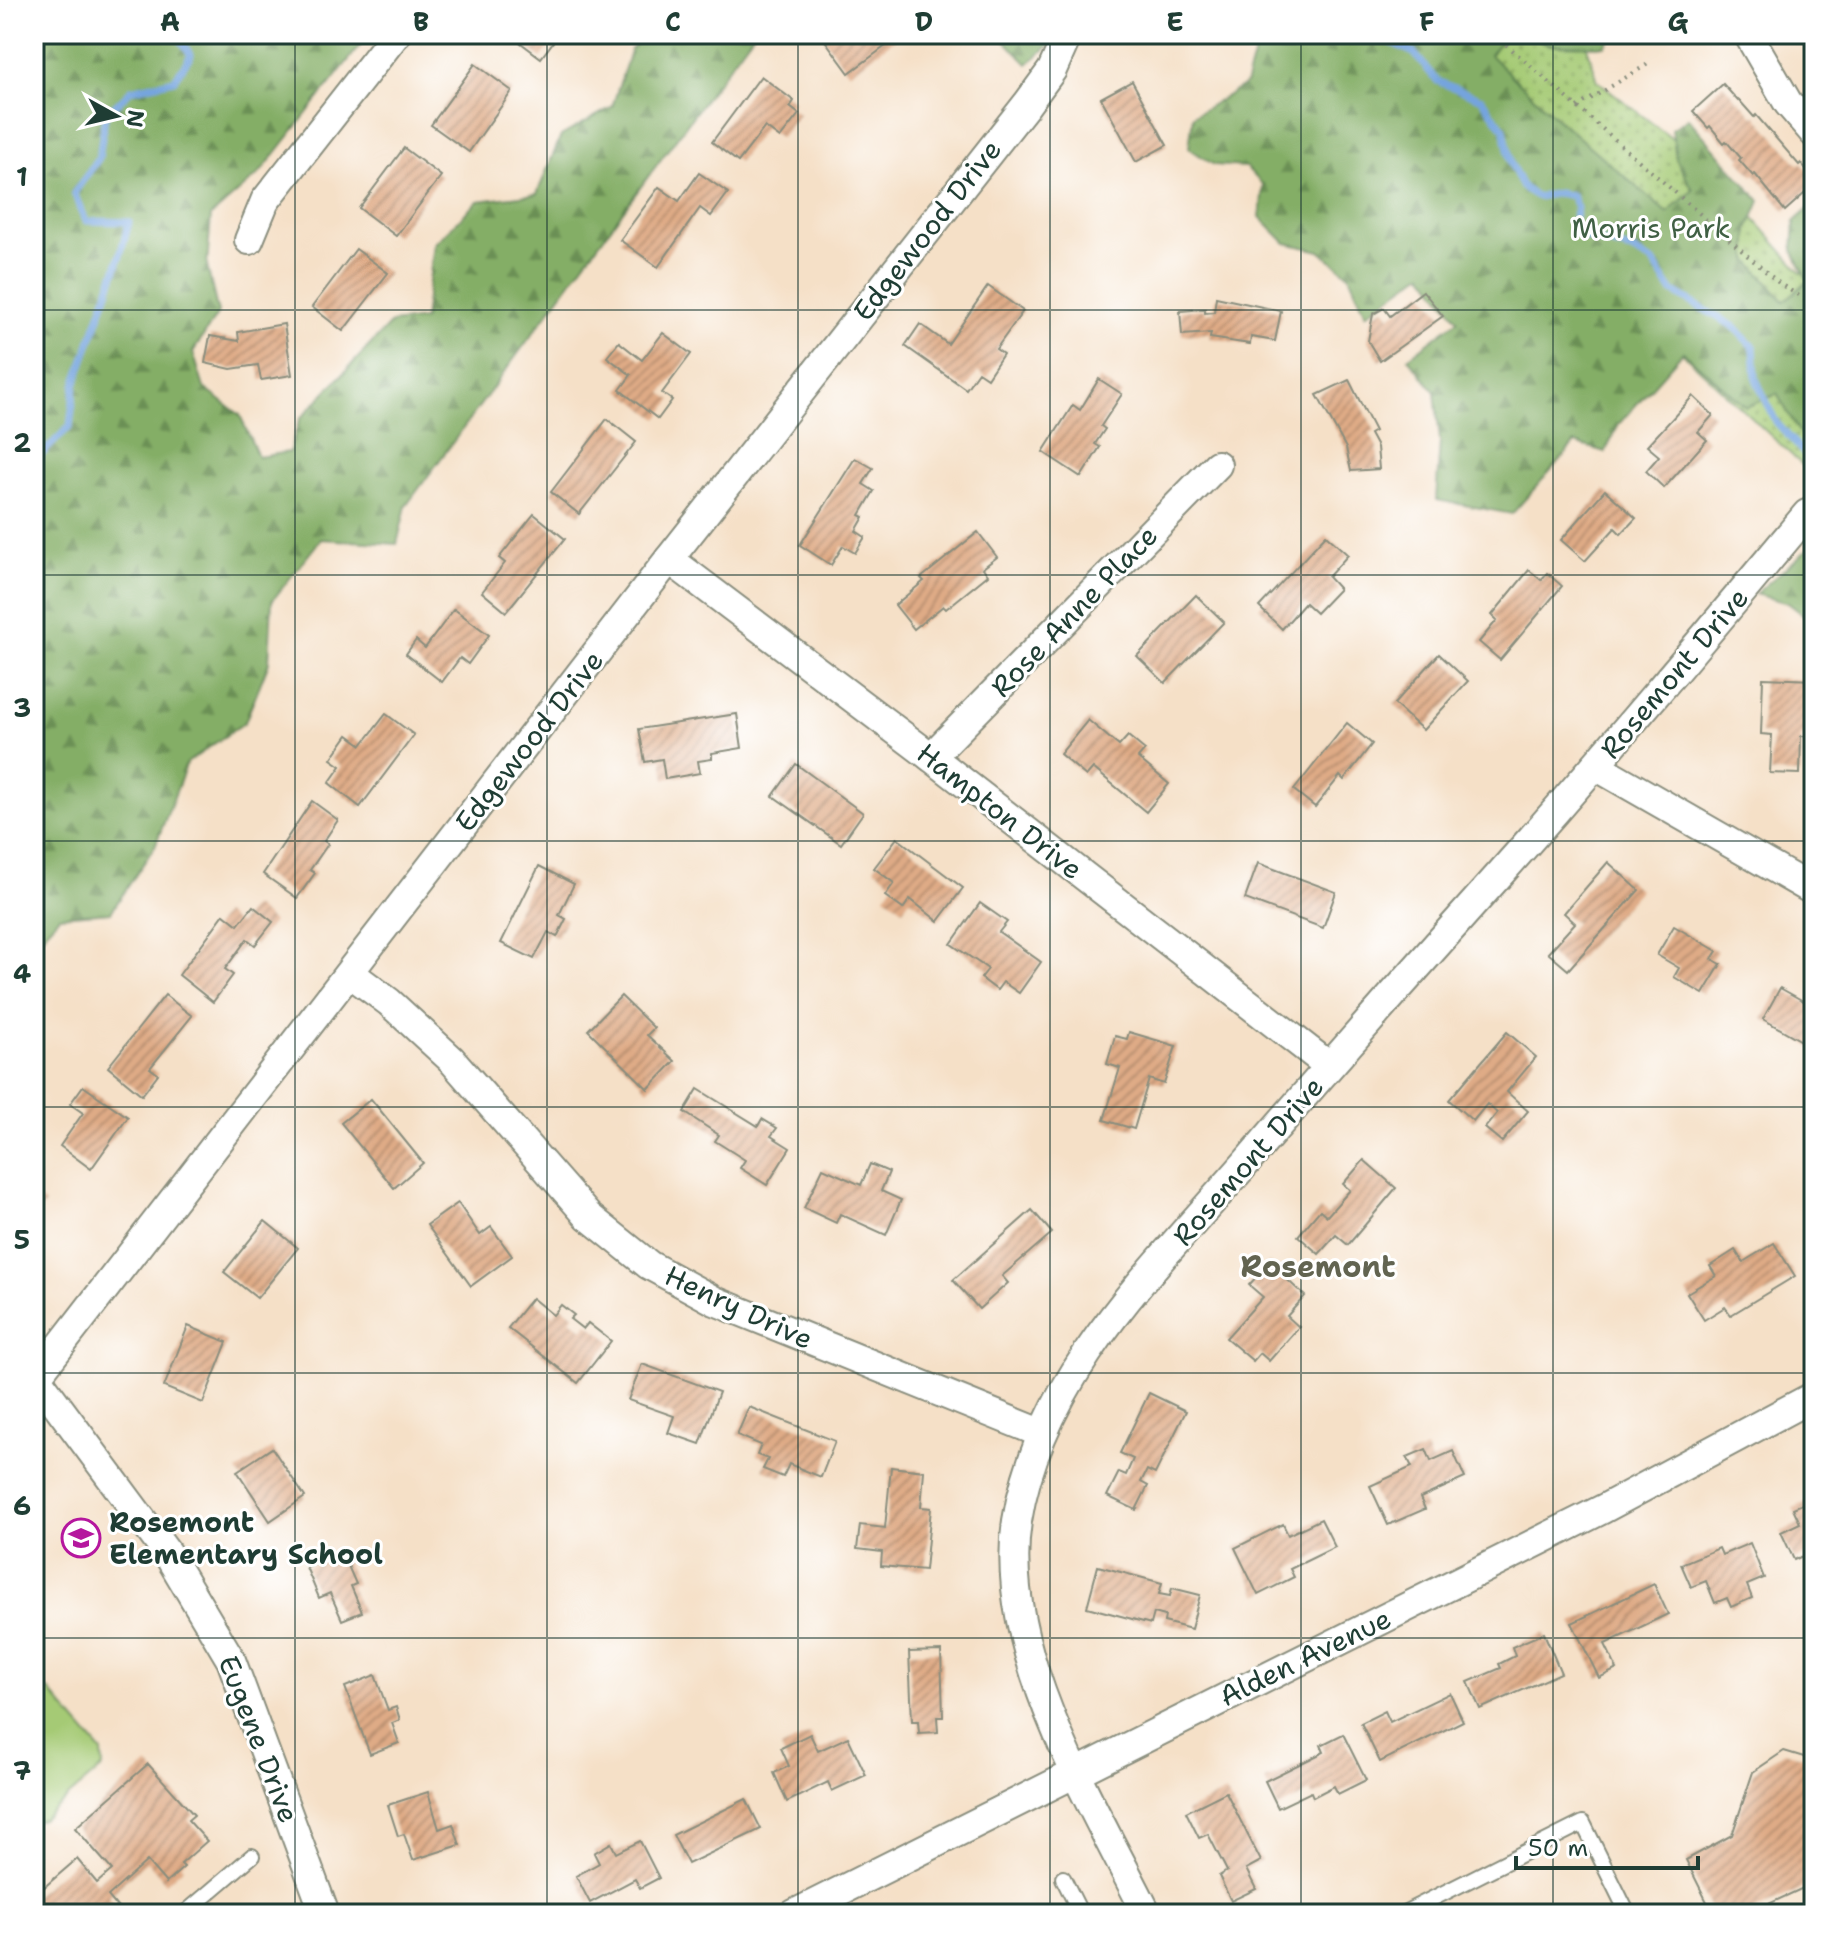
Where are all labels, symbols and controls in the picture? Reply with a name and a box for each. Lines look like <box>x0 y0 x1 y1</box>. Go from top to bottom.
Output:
text: A <box>160 4 180 39</box>
text: B <box>413 4 429 39</box>
text: C <box>665 4 681 39</box>
text: D <box>915 4 933 39</box>
text: E <box>1166 4 1184 39</box>
text: F <box>1419 4 1435 39</box>
text: G <box>1668 4 1689 39</box>
north arrow <box>76 76 156 156</box>
text: N <box>120 108 151 129</box>
street label: Edgewood Drive <box>844 131 1010 329</box>
text: 1 <box>16 159 28 194</box>
park label: Morris Park <box>1572 209 1730 247</box>
text: 2 <box>13 425 31 460</box>
street label: Rose Anne Place <box>982 517 1166 705</box>
street label: Rosemont Drive <box>1591 579 1757 767</box>
street label: Edgewood Drive <box>446 642 612 840</box>
text: 3 <box>13 690 31 725</box>
street label: Hampton Drive <box>909 734 1091 888</box>
text: 4 <box>13 956 31 991</box>
street label: Rosemont Drive <box>1164 1068 1332 1254</box>
text: 5 <box>14 1222 30 1257</box>
district label: Rosemont <box>1240 1246 1396 1287</box>
street label: Henry Drive <box>659 1256 819 1358</box>
text: 6 <box>13 1488 31 1523</box>
place label: Rosemont Elementary School <box>109 1503 383 1573</box>
school or university icon: Rosemont Elementary School <box>60 1517 102 1559</box>
street label: Alden Avenue <box>1213 1599 1397 1715</box>
street label: Eugene Drive <box>210 1650 308 1828</box>
text: 7 <box>13 1753 31 1788</box>
scale bar <box>1516 1820 1698 1870</box>
text: 50 m <box>1528 1832 1588 1864</box>

